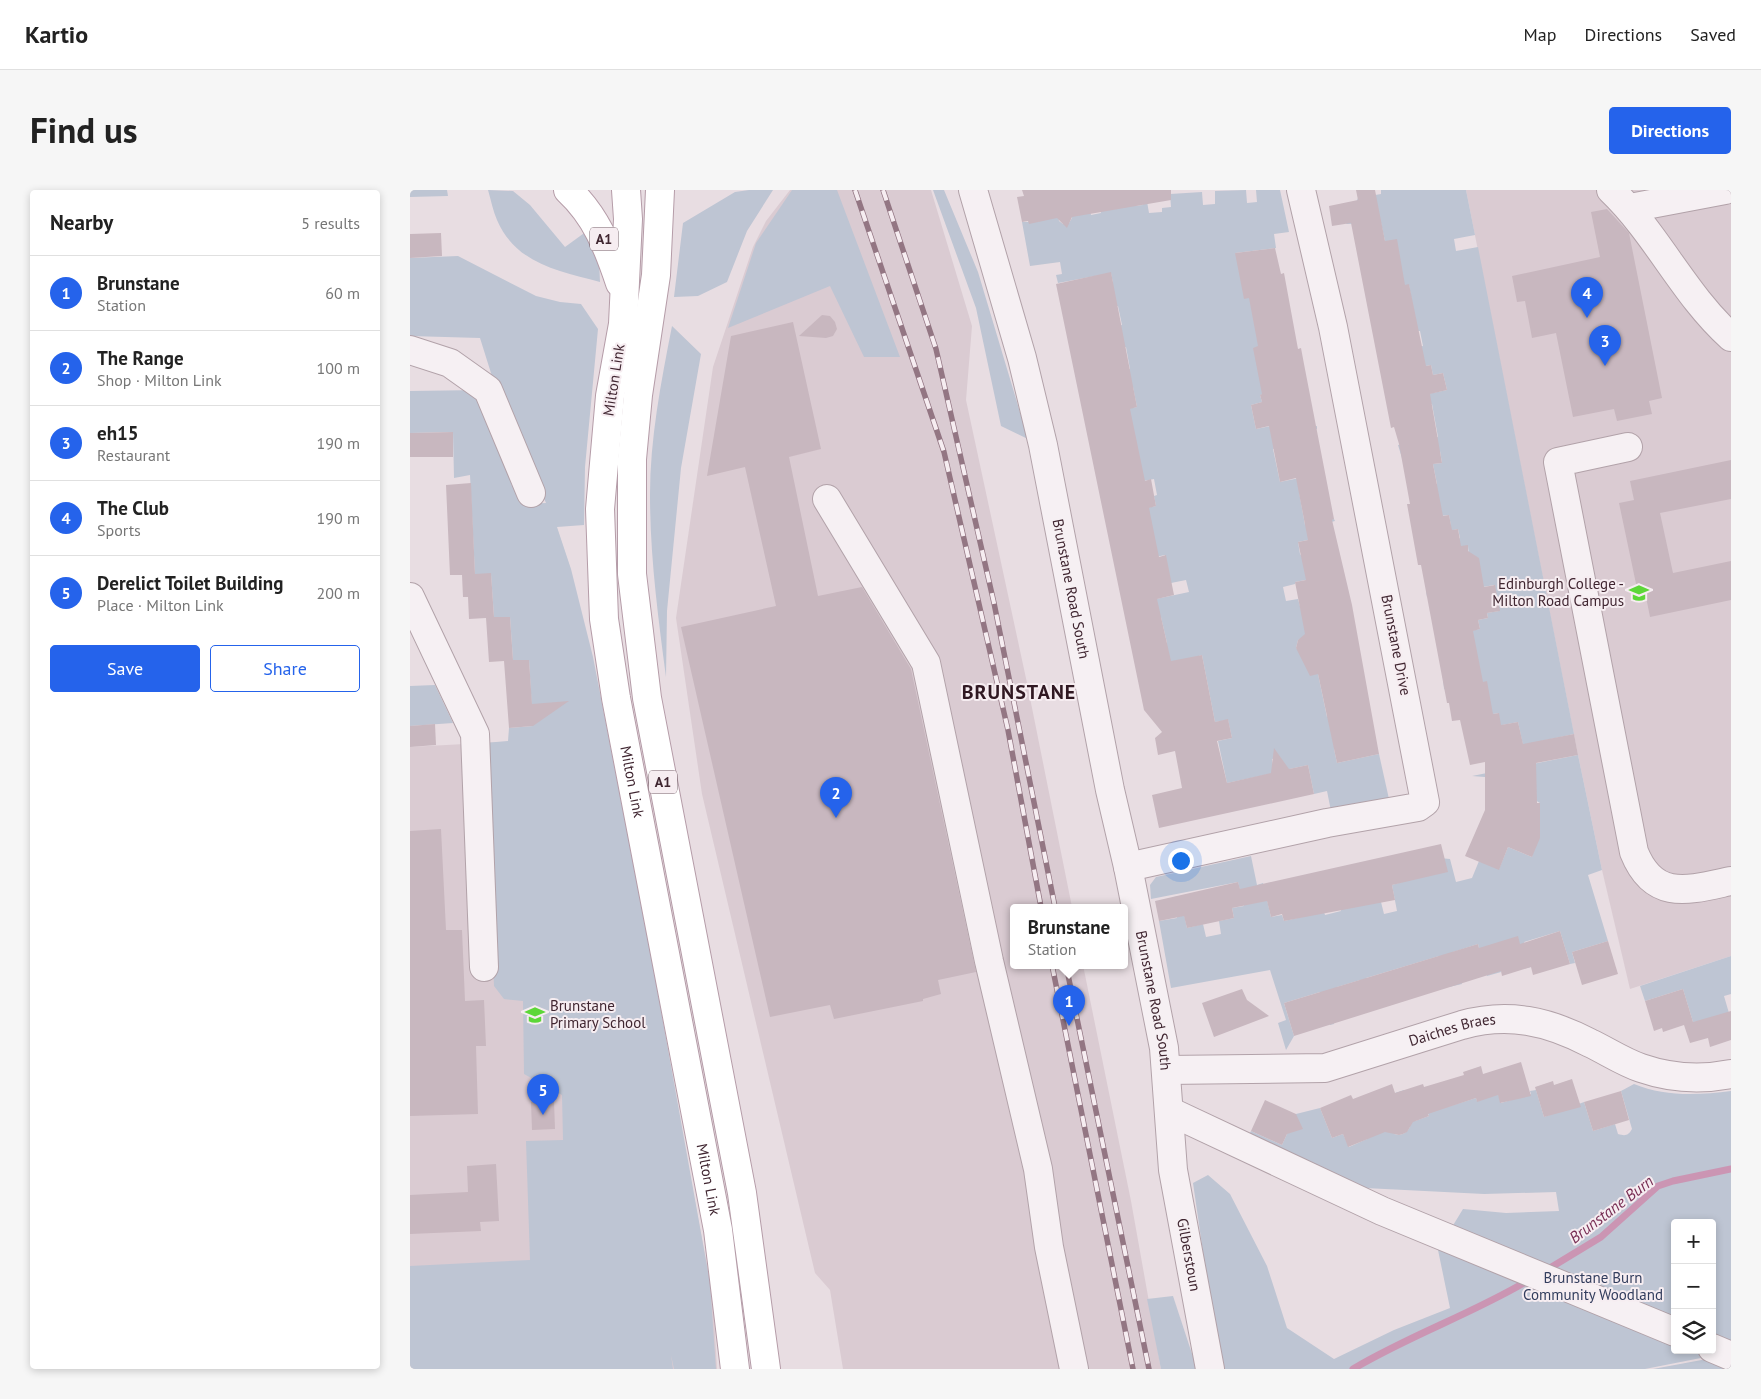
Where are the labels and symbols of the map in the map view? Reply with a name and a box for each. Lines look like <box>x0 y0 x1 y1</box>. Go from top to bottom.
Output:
road number: A1 <box>590 228 618 251</box>
pin: 4 <box>1571 277 1603 318</box>
pin: 3 <box>1589 325 1621 366</box>
street label: Milton Link <box>598 342 629 417</box>
street label: Brunstane Road South <box>1049 517 1094 660</box>
place label: Edinburgh College - Milton Road Campus <box>1492 574 1624 610</box>
school or university icon: Edinburgh College - Milton Road Campus <box>1628 582 1650 604</box>
street label: Brunstane Drive <box>1377 593 1416 697</box>
district label: BRUNSTANE <box>962 679 1076 705</box>
street label: Milton Link <box>616 744 649 820</box>
road number: A1 <box>649 770 677 794</box>
pin: 2 <box>820 777 852 818</box>
your location <box>1168 848 1194 874</box>
street label: Brunstane Road South <box>1132 929 1176 1071</box>
pin: 1 <box>1053 985 1085 1026</box>
place label: Brunstane Primary School <box>550 996 646 1032</box>
school or university icon: Brunstane Primary School <box>524 1004 546 1026</box>
street label: Daiches Braes <box>1406 1009 1496 1050</box>
pin: 5 <box>527 1074 559 1115</box>
street label: Milton Link <box>693 1142 725 1218</box>
water label: Brunstane Burn <box>1565 1171 1657 1247</box>
street label: Gilberstoun <box>1173 1216 1205 1293</box>
park label: Brunstane Burn Community Woodland <box>1523 1268 1663 1304</box>

